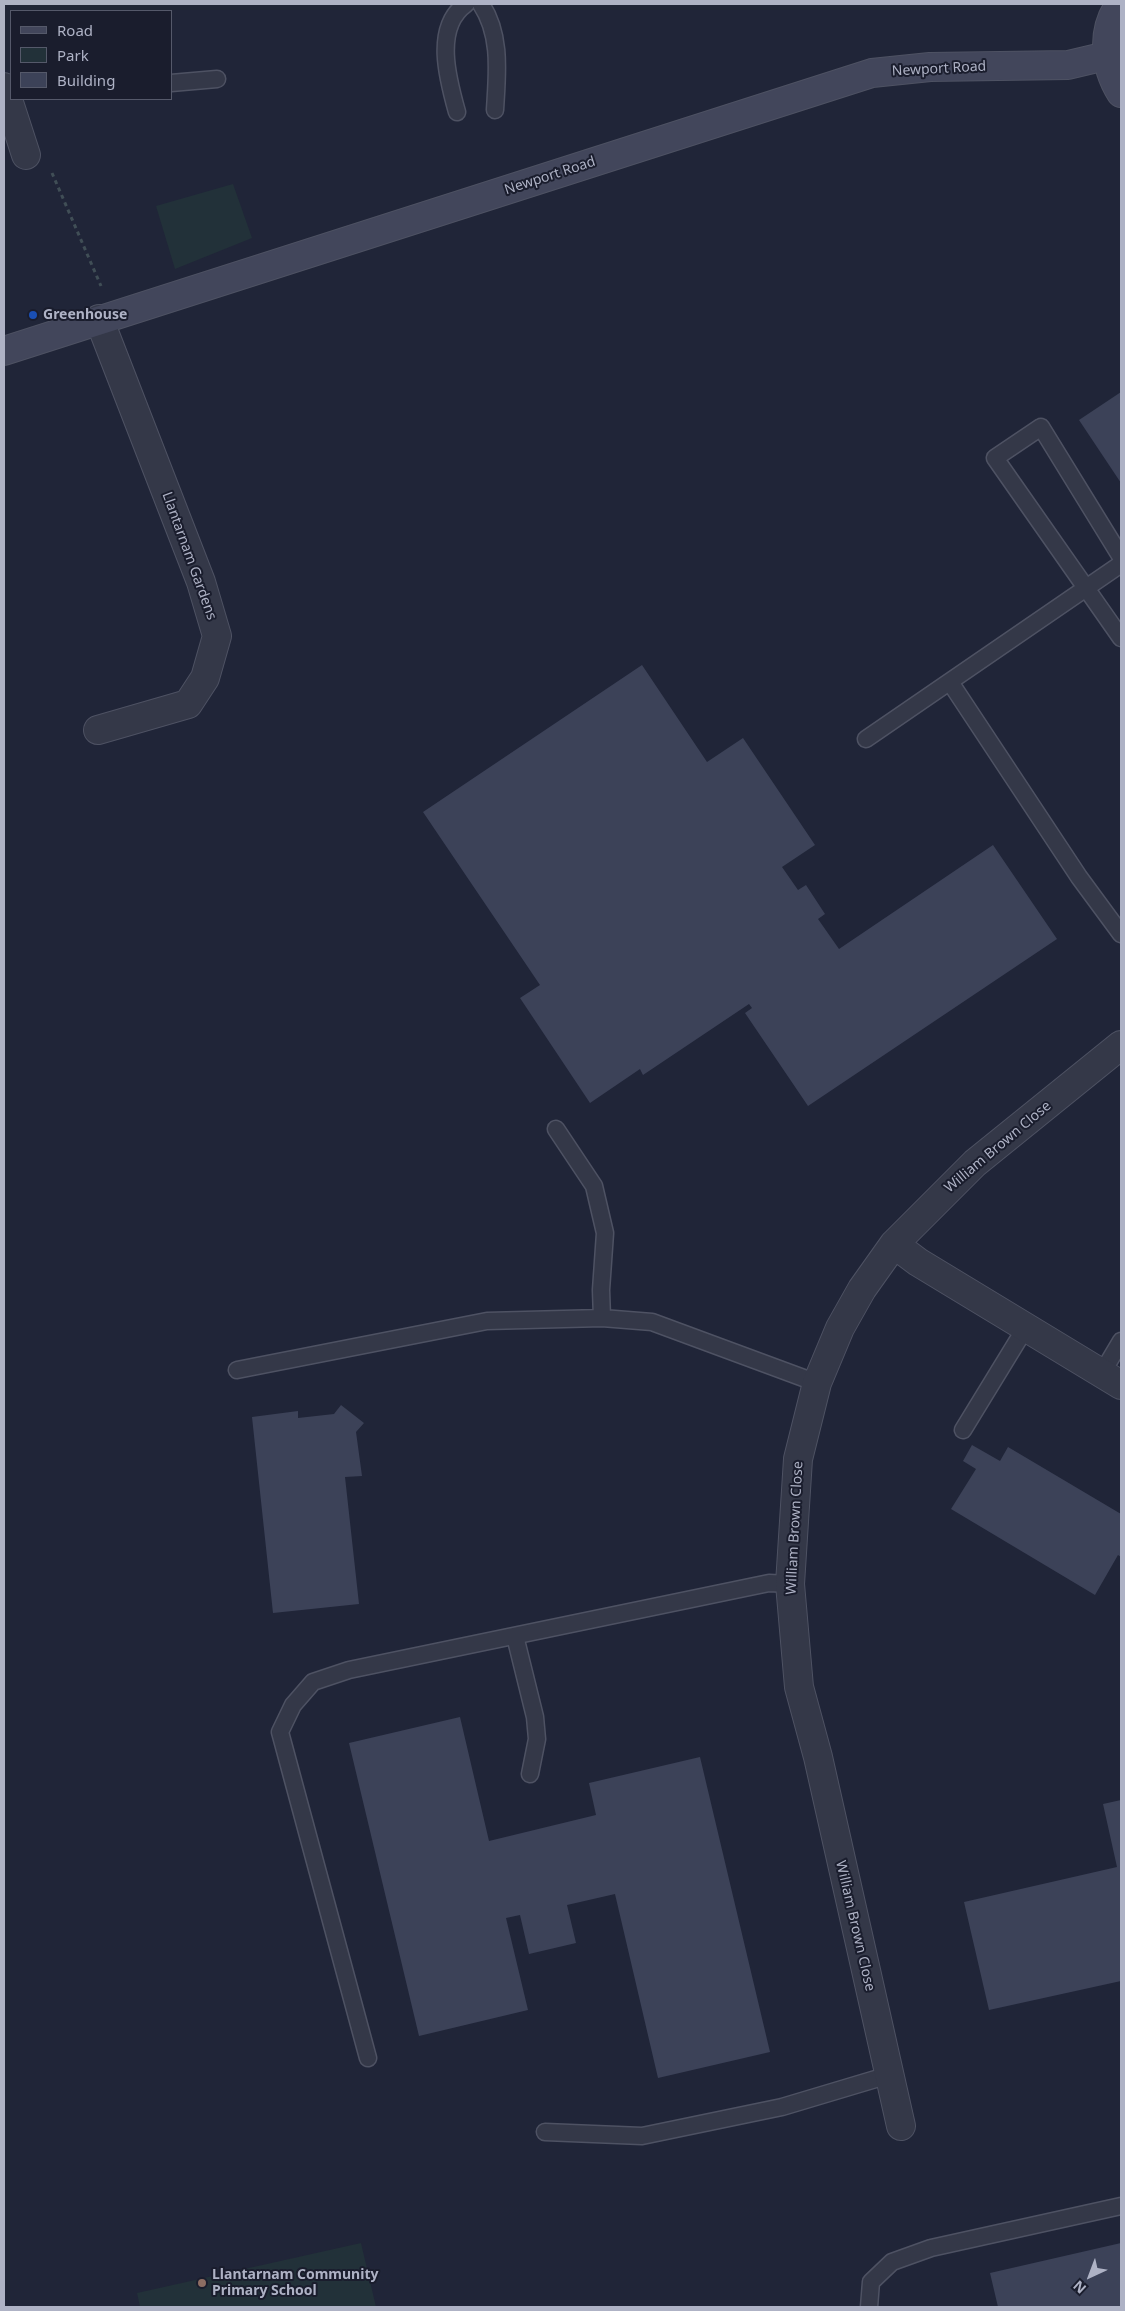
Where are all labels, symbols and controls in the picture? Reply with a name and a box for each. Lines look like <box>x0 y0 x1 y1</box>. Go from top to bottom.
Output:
legend <box>10 10 172 100</box>
text: Road <box>57 20 93 40</box>
text: Park <box>57 45 89 65</box>
street label: Newport Road <box>891 58 987 80</box>
text: Building <box>57 70 115 90</box>
street label: Newport Road <box>502 153 598 199</box>
place label: Greenhouse <box>43 307 127 323</box>
marker: Greenhouse <box>27 309 39 321</box>
street label: Llantarnam Gardens <box>158 490 220 622</box>
street label: William Brown Close <box>941 1098 1055 1196</box>
street label: William Brown Close <box>783 1461 807 1595</box>
street label: William Brown Close <box>832 1859 878 1993</box>
north arrow <box>1065 2251 1115 2301</box>
place label: Llantarnam Community Primary School <box>212 2267 378 2300</box>
marker: Llantarnam Community Primary School <box>196 2277 208 2289</box>
text: N <box>1069 2277 1090 2298</box>

